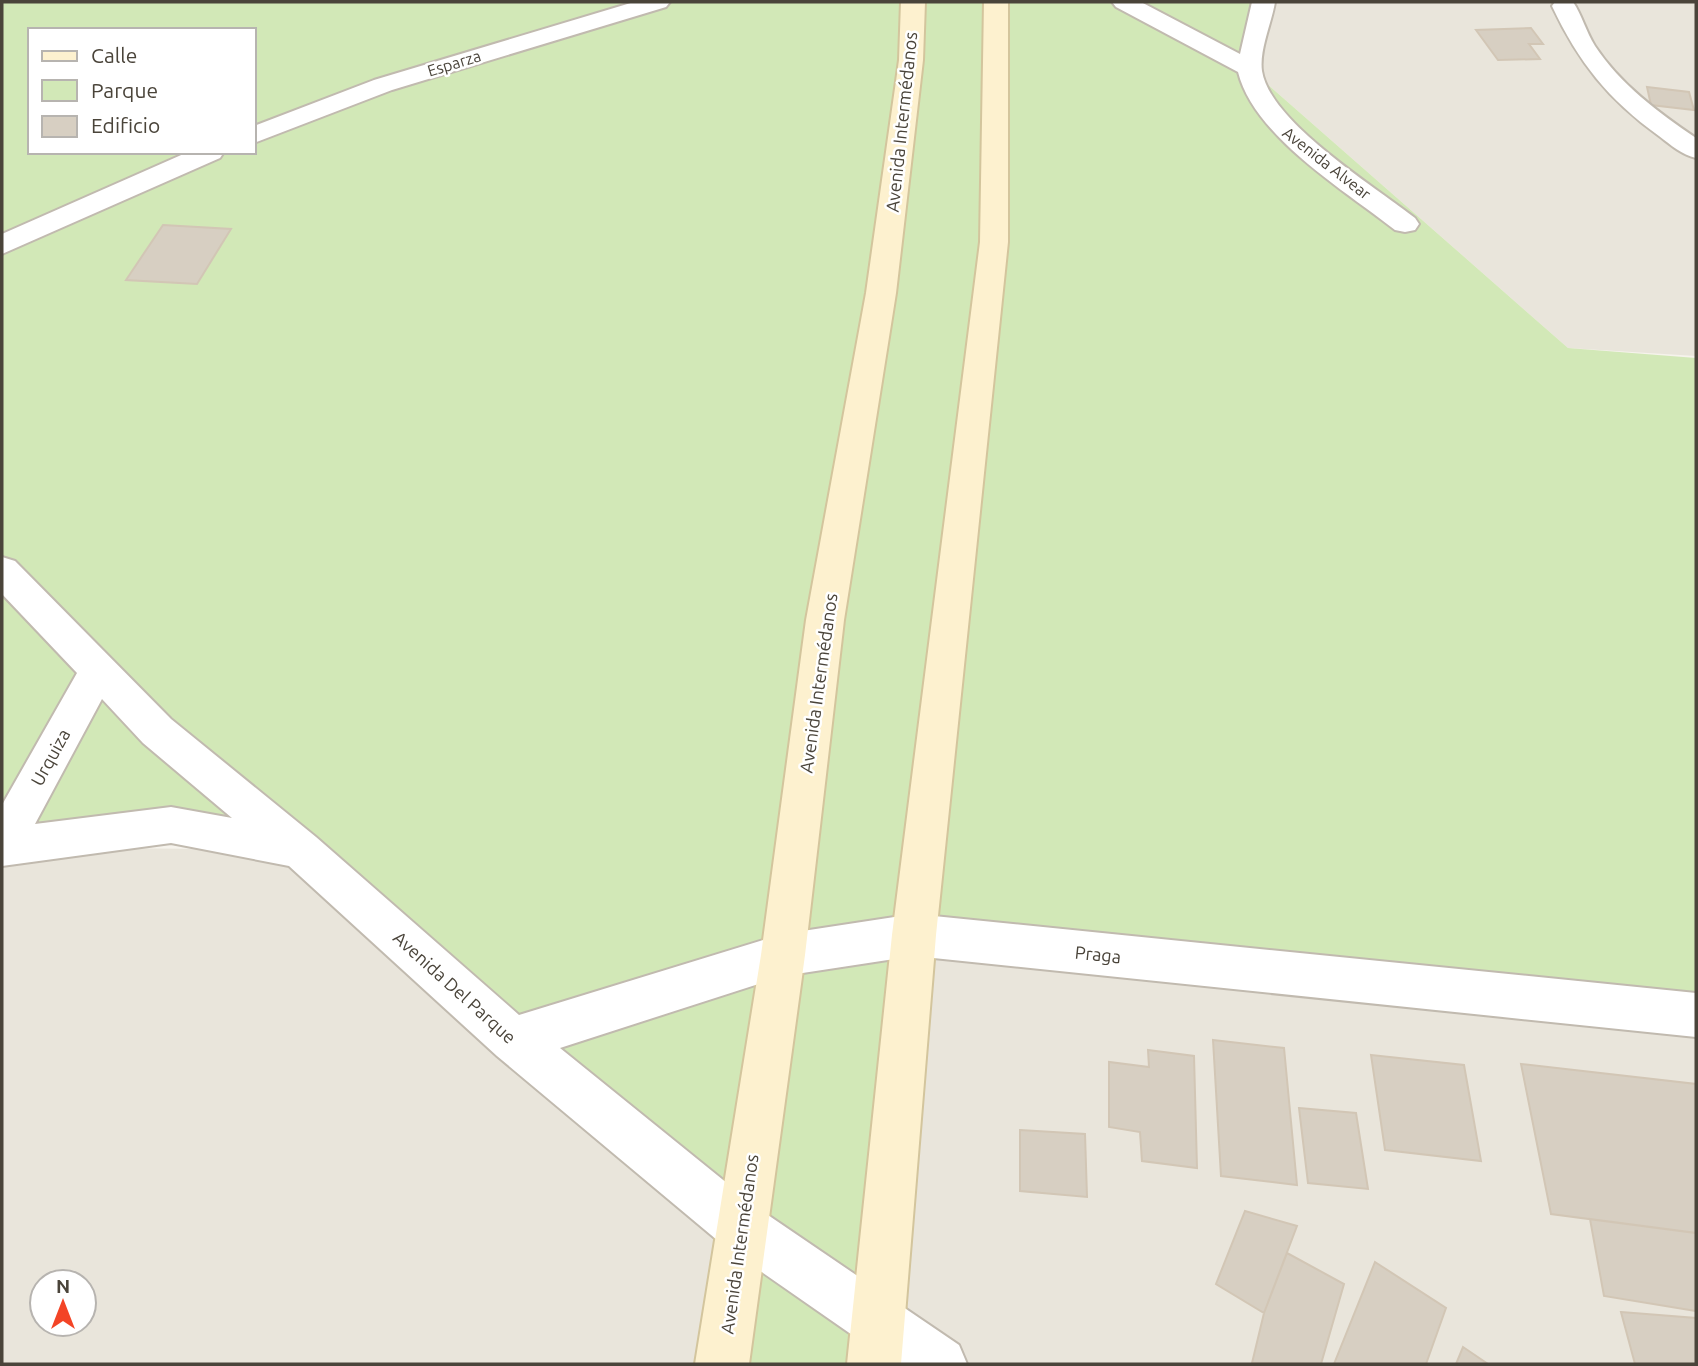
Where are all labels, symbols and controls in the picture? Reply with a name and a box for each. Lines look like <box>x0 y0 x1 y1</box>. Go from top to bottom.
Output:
legend <box>28 28 256 154</box>
street label: Avenida Intermédanos <box>882 31 920 213</box>
text: Calle <box>91 43 137 67</box>
street label: Esparza <box>425 46 483 80</box>
text: Parque <box>91 78 158 102</box>
text: Edificio <box>91 113 160 137</box>
street label: Avenida Alvear <box>1279 123 1375 203</box>
street label: Avenida Intermédanos <box>795 592 841 774</box>
street label: Urquiza <box>26 725 74 789</box>
street label: Avenida Del Parque <box>390 927 520 1047</box>
street label: Praga <box>1074 942 1122 966</box>
street label: Avenida Intermédanos <box>716 1153 762 1335</box>
north arrow <box>28 1268 98 1338</box>
text: N <box>56 1275 70 1297</box>

